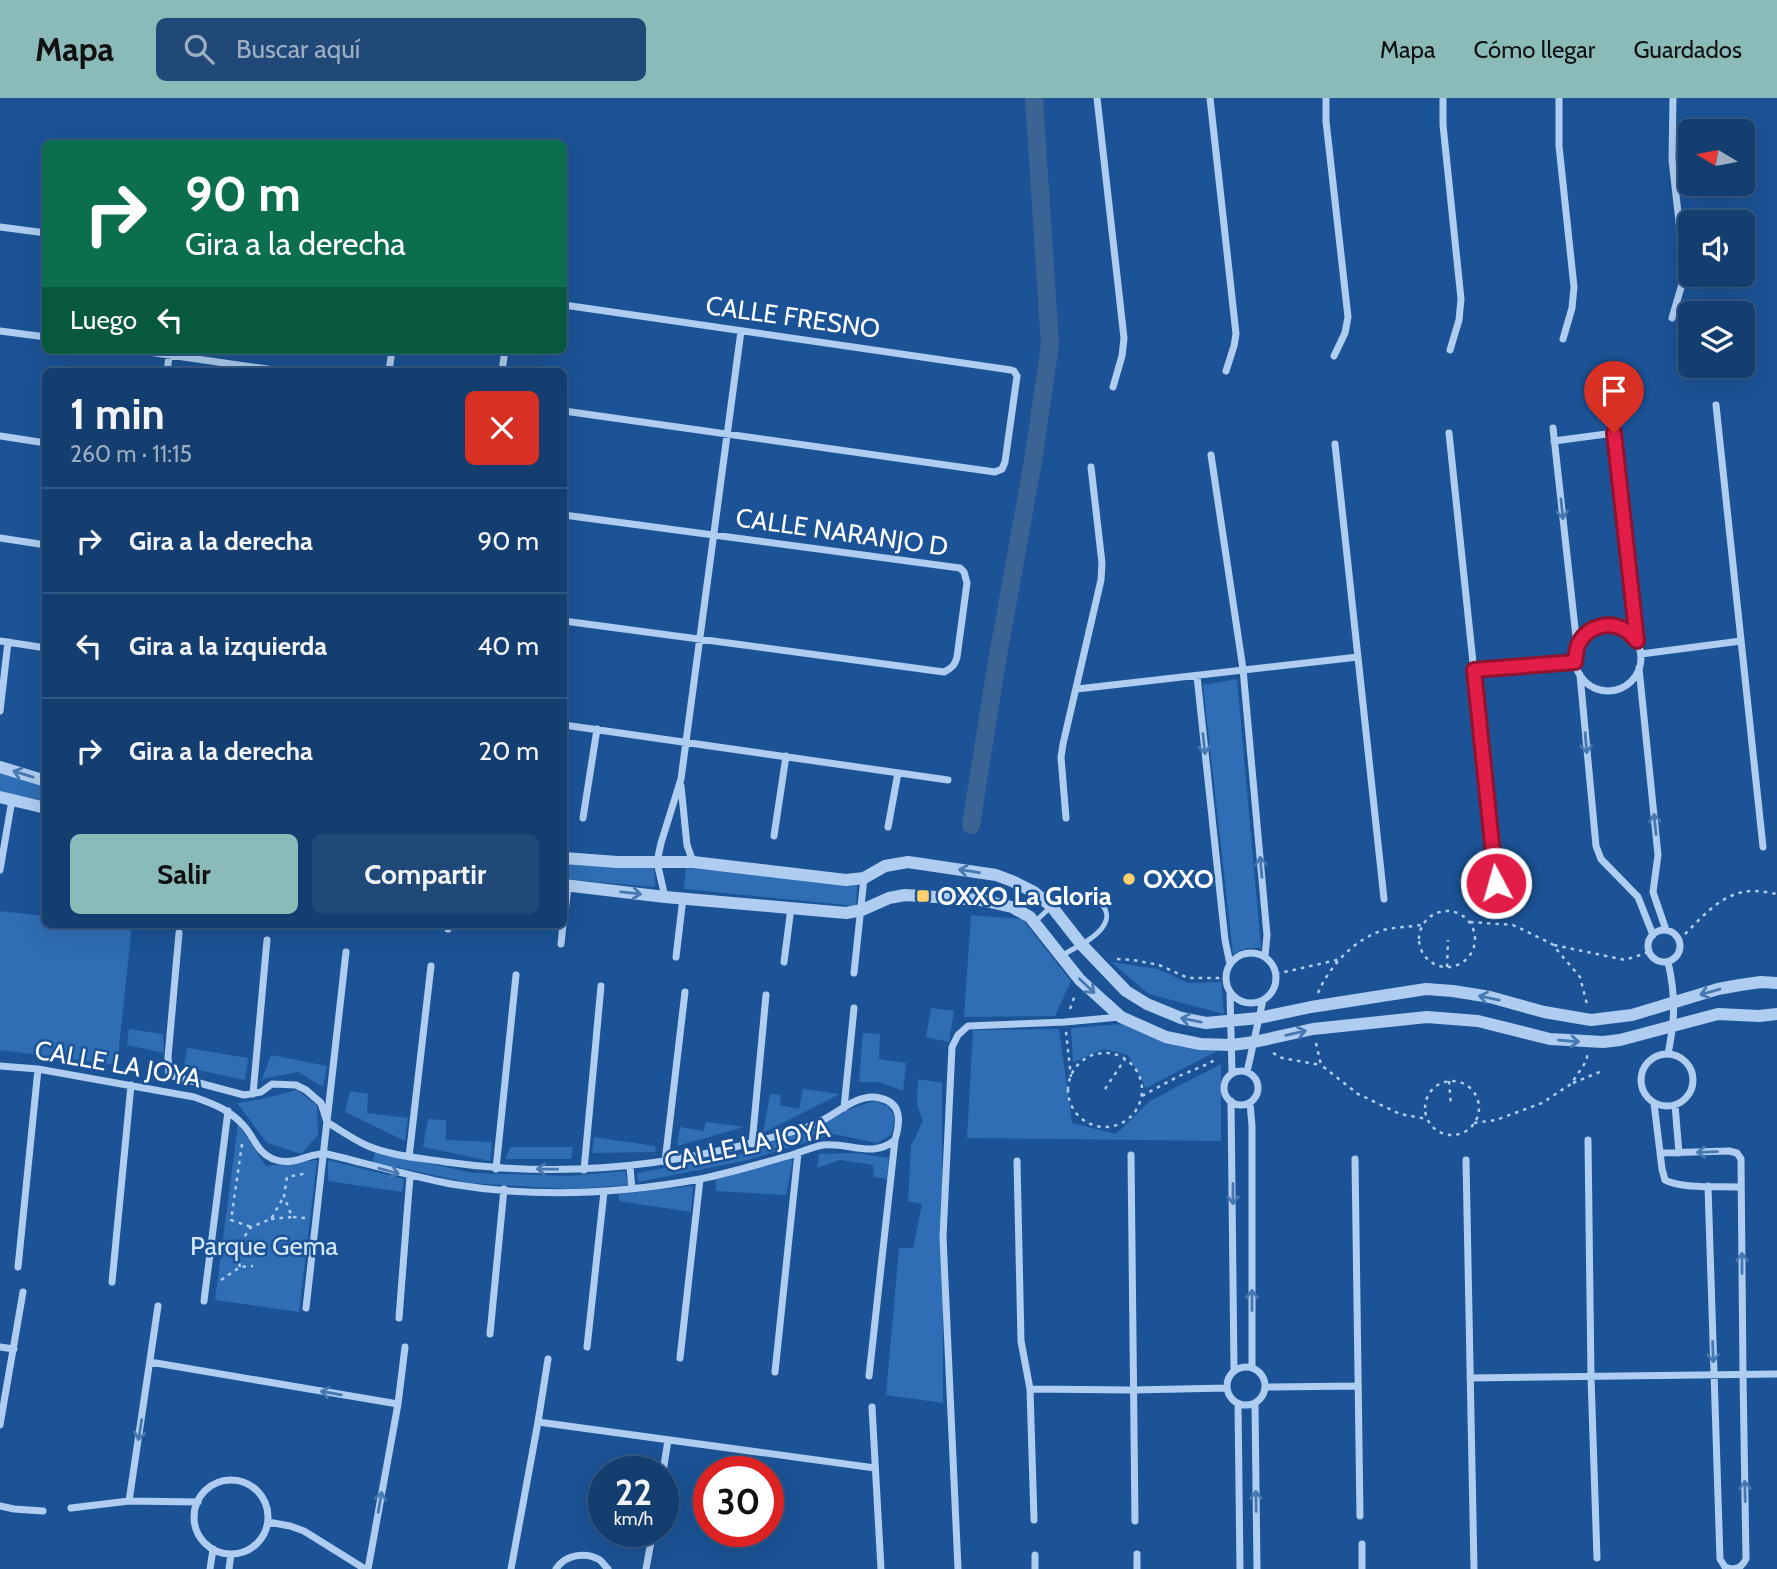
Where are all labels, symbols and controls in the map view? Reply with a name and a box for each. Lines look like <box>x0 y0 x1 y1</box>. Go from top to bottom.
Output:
search box <box>156 18 646 81</box>
text: Mapa <box>35 29 114 69</box>
icon: search <box>180 30 218 68</box>
text: Buscar aquí <box>236 33 360 65</box>
text: Mapa <box>1380 35 1436 64</box>
text: Cómo llegar <box>1474 35 1595 64</box>
text: Guardados <box>1633 35 1742 64</box>
north arrow <box>1678 119 1755 196</box>
map controls <box>1678 119 1755 378</box>
text: 90 m <box>185 164 301 223</box>
icon: right <box>70 168 161 259</box>
button: sound <box>1678 210 1755 287</box>
text: Gira a la derecha <box>185 224 406 263</box>
street label: CALLE FRESNO <box>704 289 882 345</box>
icon: left <box>151 301 189 339</box>
button: layers <box>1678 301 1755 378</box>
text: Luego <box>70 304 137 336</box>
pin <box>1584 361 1644 433</box>
icon: arrive <box>1595 372 1633 410</box>
text: 1 min <box>70 388 165 440</box>
button: close <box>465 391 539 465</box>
text: 260 m · 11:15 <box>70 440 192 468</box>
one-way arrow <box>1555 497 1568 520</box>
street label: CALLE NARANJO D <box>734 501 950 563</box>
icon: right <box>70 522 108 560</box>
text: Gira a la derecha <box>129 525 313 557</box>
text: 90 m <box>477 525 539 557</box>
icon: left <box>70 627 108 665</box>
text: Gira a la izquierda <box>129 630 327 662</box>
text: 40 m <box>477 630 539 662</box>
one-way arrow <box>1580 731 1593 754</box>
icon: right <box>70 732 108 770</box>
one-way arrow <box>1198 732 1211 755</box>
text: Gira a la derecha <box>129 735 313 767</box>
text: 20 m <box>479 735 539 767</box>
one-way arrow <box>12 767 34 780</box>
one-way arrow <box>1648 813 1661 836</box>
button: Salir <box>70 834 298 914</box>
button: Compartir <box>312 834 539 914</box>
position arrow <box>1459 846 1533 920</box>
one-way arrow <box>1254 856 1267 879</box>
place label: OXXO <box>1143 863 1214 895</box>
one-way arrow <box>958 864 981 877</box>
marker: OXXO <box>1121 871 1137 887</box>
place label: OXXO La Gloria <box>937 880 1112 912</box>
one-way arrow <box>619 887 642 900</box>
marker: OXXO La Gloria <box>915 888 931 904</box>
one-way arrow <box>1078 977 1095 994</box>
one-way arrow <box>1699 986 1722 999</box>
one-way arrow <box>1478 990 1501 1004</box>
one-way arrow <box>1180 1012 1203 1026</box>
one-way arrow <box>1284 1025 1307 1039</box>
street label: CALLE LA JOYA <box>32 1034 204 1094</box>
one-way arrow <box>1557 1035 1580 1048</box>
street label: CALLE LA JOYA <box>661 1112 833 1178</box>
one-way arrow <box>1696 1145 1719 1159</box>
one-way arrow <box>535 1162 558 1176</box>
one-way arrow <box>377 1165 400 1178</box>
one-way arrow <box>1226 1182 1240 1205</box>
park label: Parque Gema <box>190 1230 339 1262</box>
one-way arrow <box>1735 1252 1749 1275</box>
one-way arrow <box>1245 1289 1259 1312</box>
one-way arrow <box>1707 1340 1720 1363</box>
one-way arrow <box>320 1386 343 1399</box>
one-way arrow <box>133 1418 146 1441</box>
speed limit sign: 30 <box>693 1456 784 1547</box>
text: 22 <box>615 1471 652 1514</box>
one-way arrow <box>1738 1479 1751 1502</box>
one-way arrow <box>1249 1490 1263 1513</box>
one-way arrow <box>374 1491 387 1514</box>
text: km/h <box>614 1508 653 1530</box>

